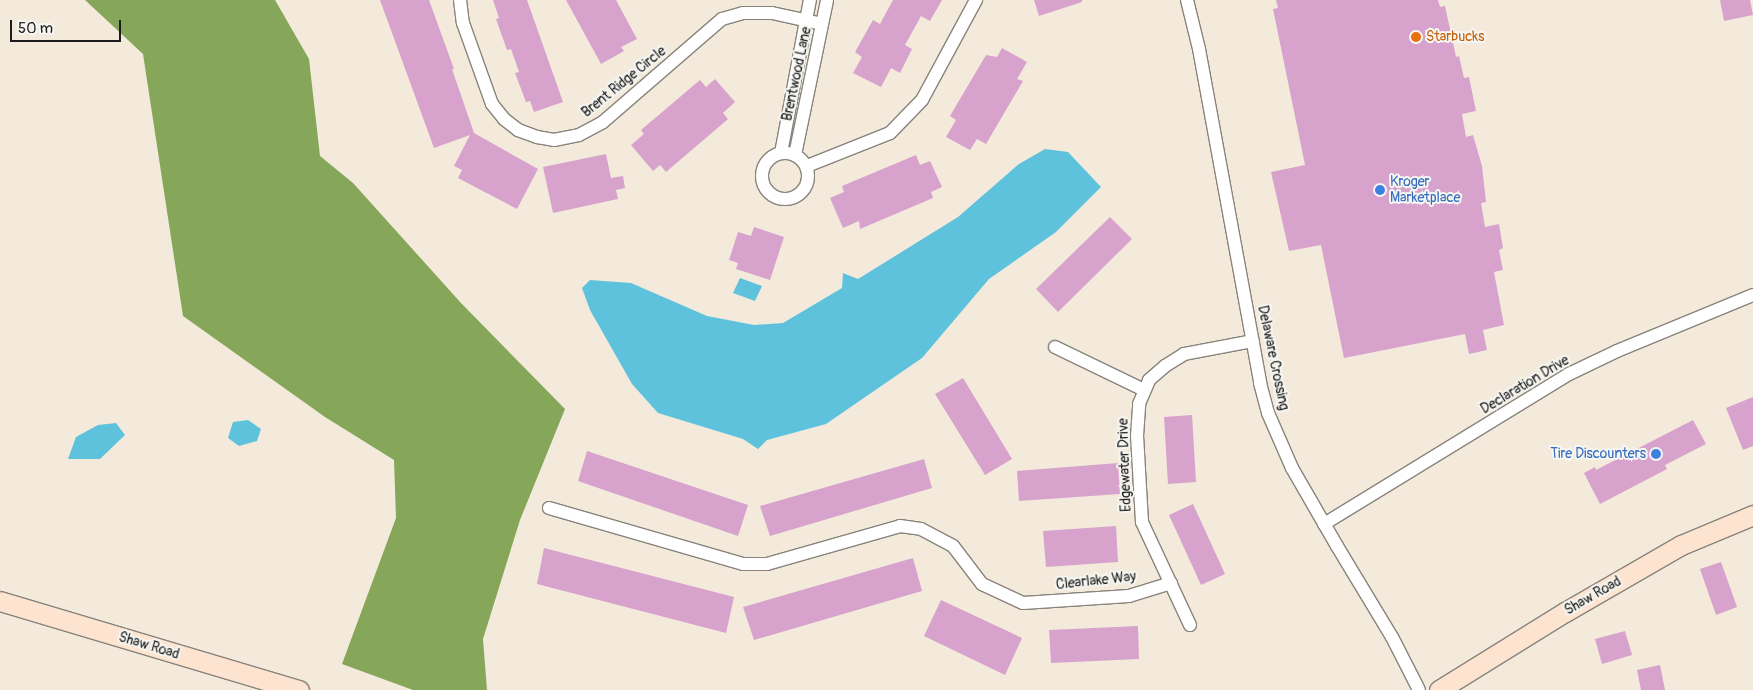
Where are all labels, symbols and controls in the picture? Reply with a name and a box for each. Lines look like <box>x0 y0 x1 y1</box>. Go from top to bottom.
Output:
scale bar <box>12 10 124 42</box>
text: 50 m <box>18 19 53 38</box>
street label: Brentwood Lane <box>779 25 815 123</box>
place label: Starbucks <box>1426 29 1484 45</box>
marker: Starbucks <box>1410 31 1422 43</box>
street label: Brent Ridge Circle <box>578 43 670 121</box>
place label: Kroger Marketplace <box>1390 174 1460 206</box>
marker: Kroger Marketplace <box>1374 184 1386 196</box>
street label: Delaware Crossing <box>1254 304 1292 412</box>
street label: Declaration Drive <box>1478 352 1572 418</box>
street label: Edgewater Drive <box>1115 418 1135 512</box>
place label: Tire Discounters <box>1550 446 1646 462</box>
marker: Tire Discounters <box>1650 448 1662 460</box>
street label: Clearlake Way <box>1055 568 1137 594</box>
street label: Shaw Road <box>1562 573 1624 619</box>
street label: Shaw Road <box>117 629 181 663</box>

